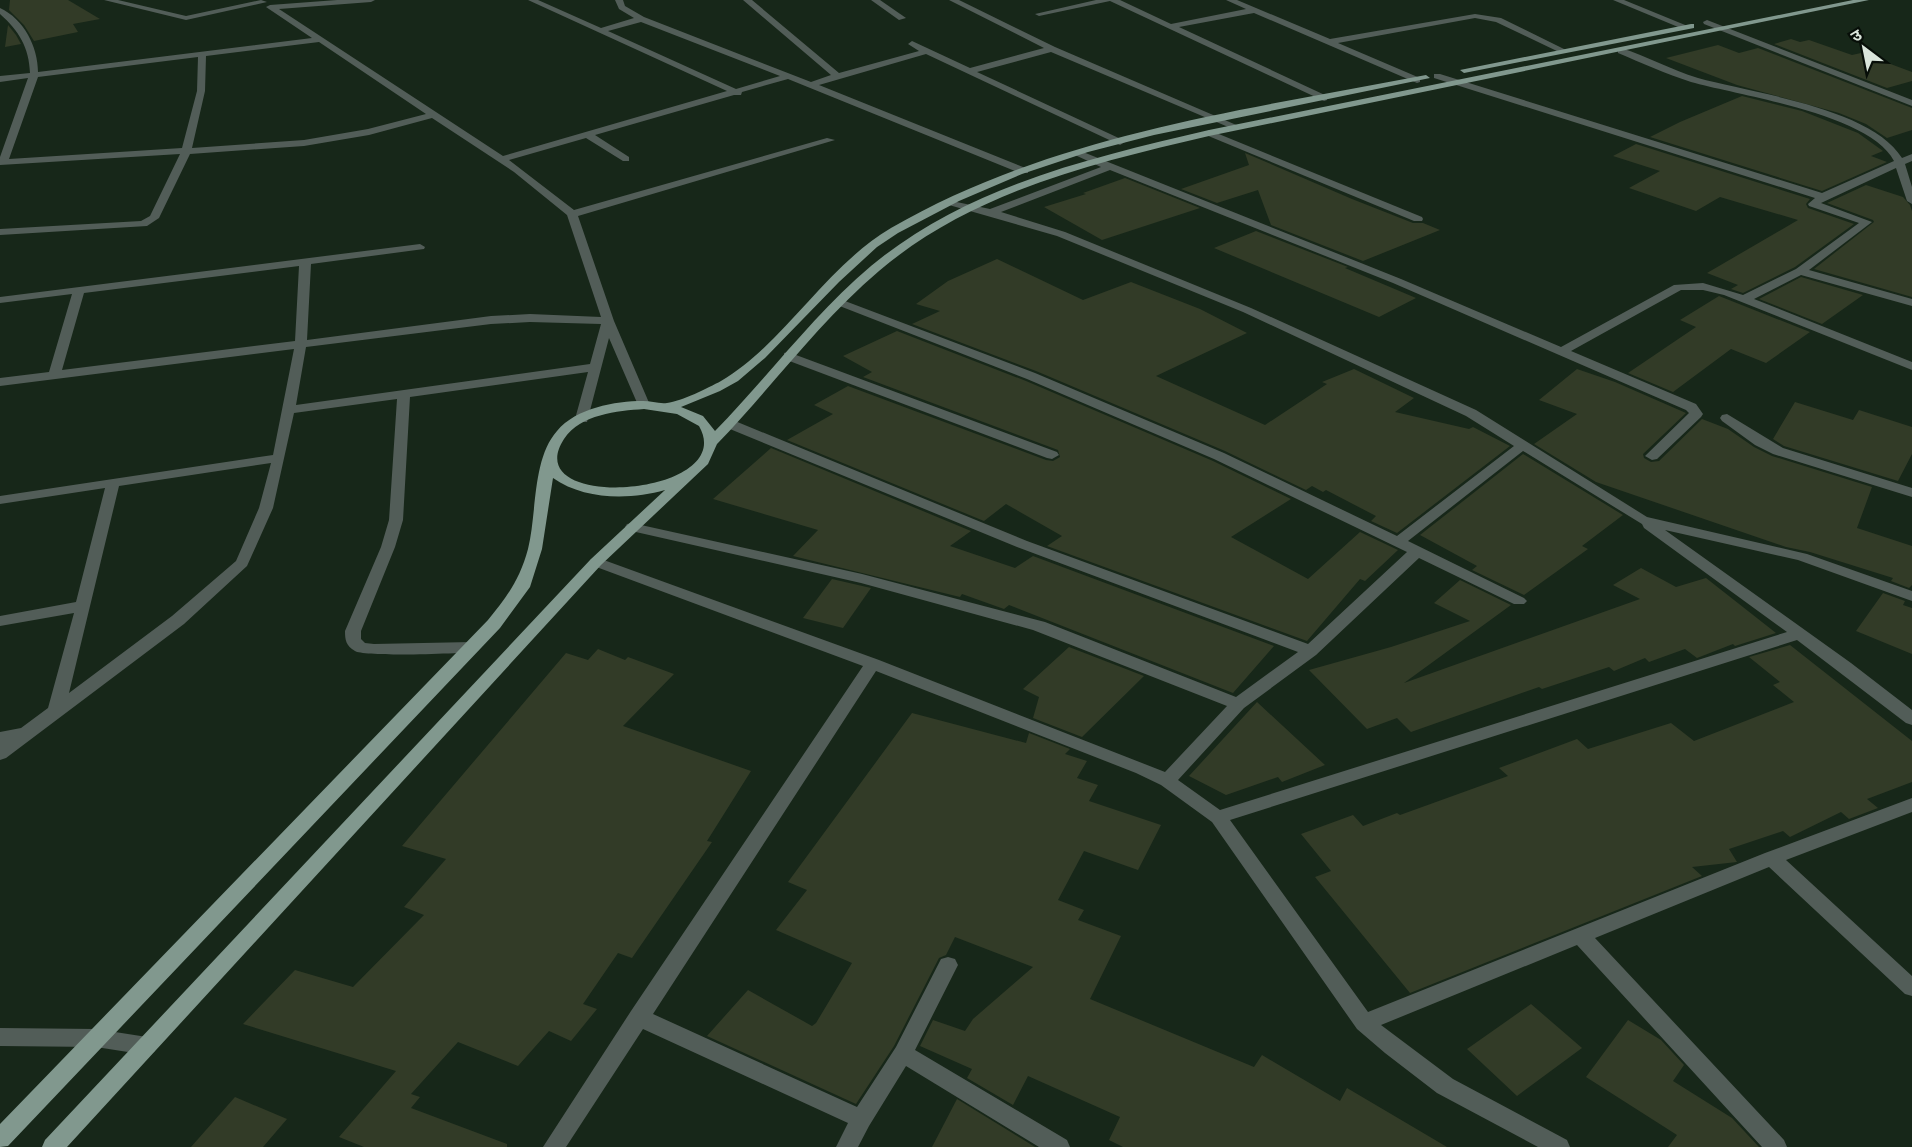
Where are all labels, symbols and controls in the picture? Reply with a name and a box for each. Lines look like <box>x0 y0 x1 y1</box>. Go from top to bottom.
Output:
north arrow <box>1834 18 1894 78</box>
text: उ <box>1847 25 1866 46</box>

